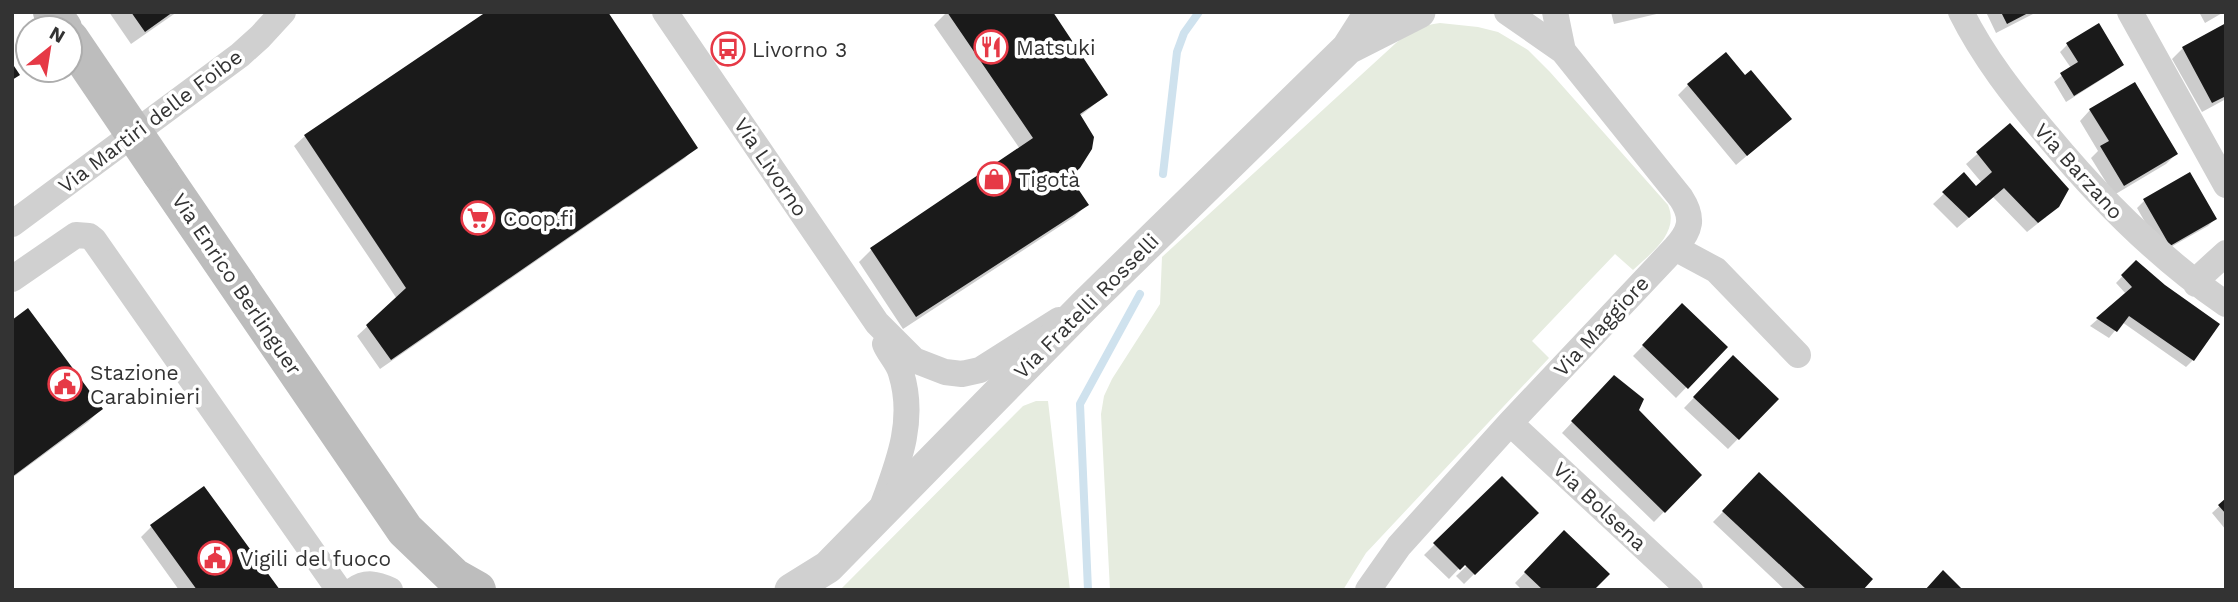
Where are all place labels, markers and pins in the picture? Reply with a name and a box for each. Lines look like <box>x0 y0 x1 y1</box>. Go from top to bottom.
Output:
restaurant icon: Matsuki <box>972 28 1010 66</box>
bus stop icon: Livorno 3 <box>709 30 747 68</box>
place label: Matsuki <box>1016 35 1096 60</box>
place label: Livorno 3 <box>752 37 847 62</box>
shop icon: Tigotà <box>975 160 1013 198</box>
place label: Tigotà <box>1018 167 1080 192</box>
supermarket icon: Coop.fi <box>459 199 497 237</box>
place label: Coop.fi <box>503 206 574 231</box>
place label: Stazione Carabinieri <box>90 360 200 409</box>
public building icon: Stazione Carabinieri <box>46 365 84 403</box>
public building icon: Vigili del fuoco <box>196 539 234 577</box>
place label: Vigili del fuoco <box>240 546 391 571</box>

